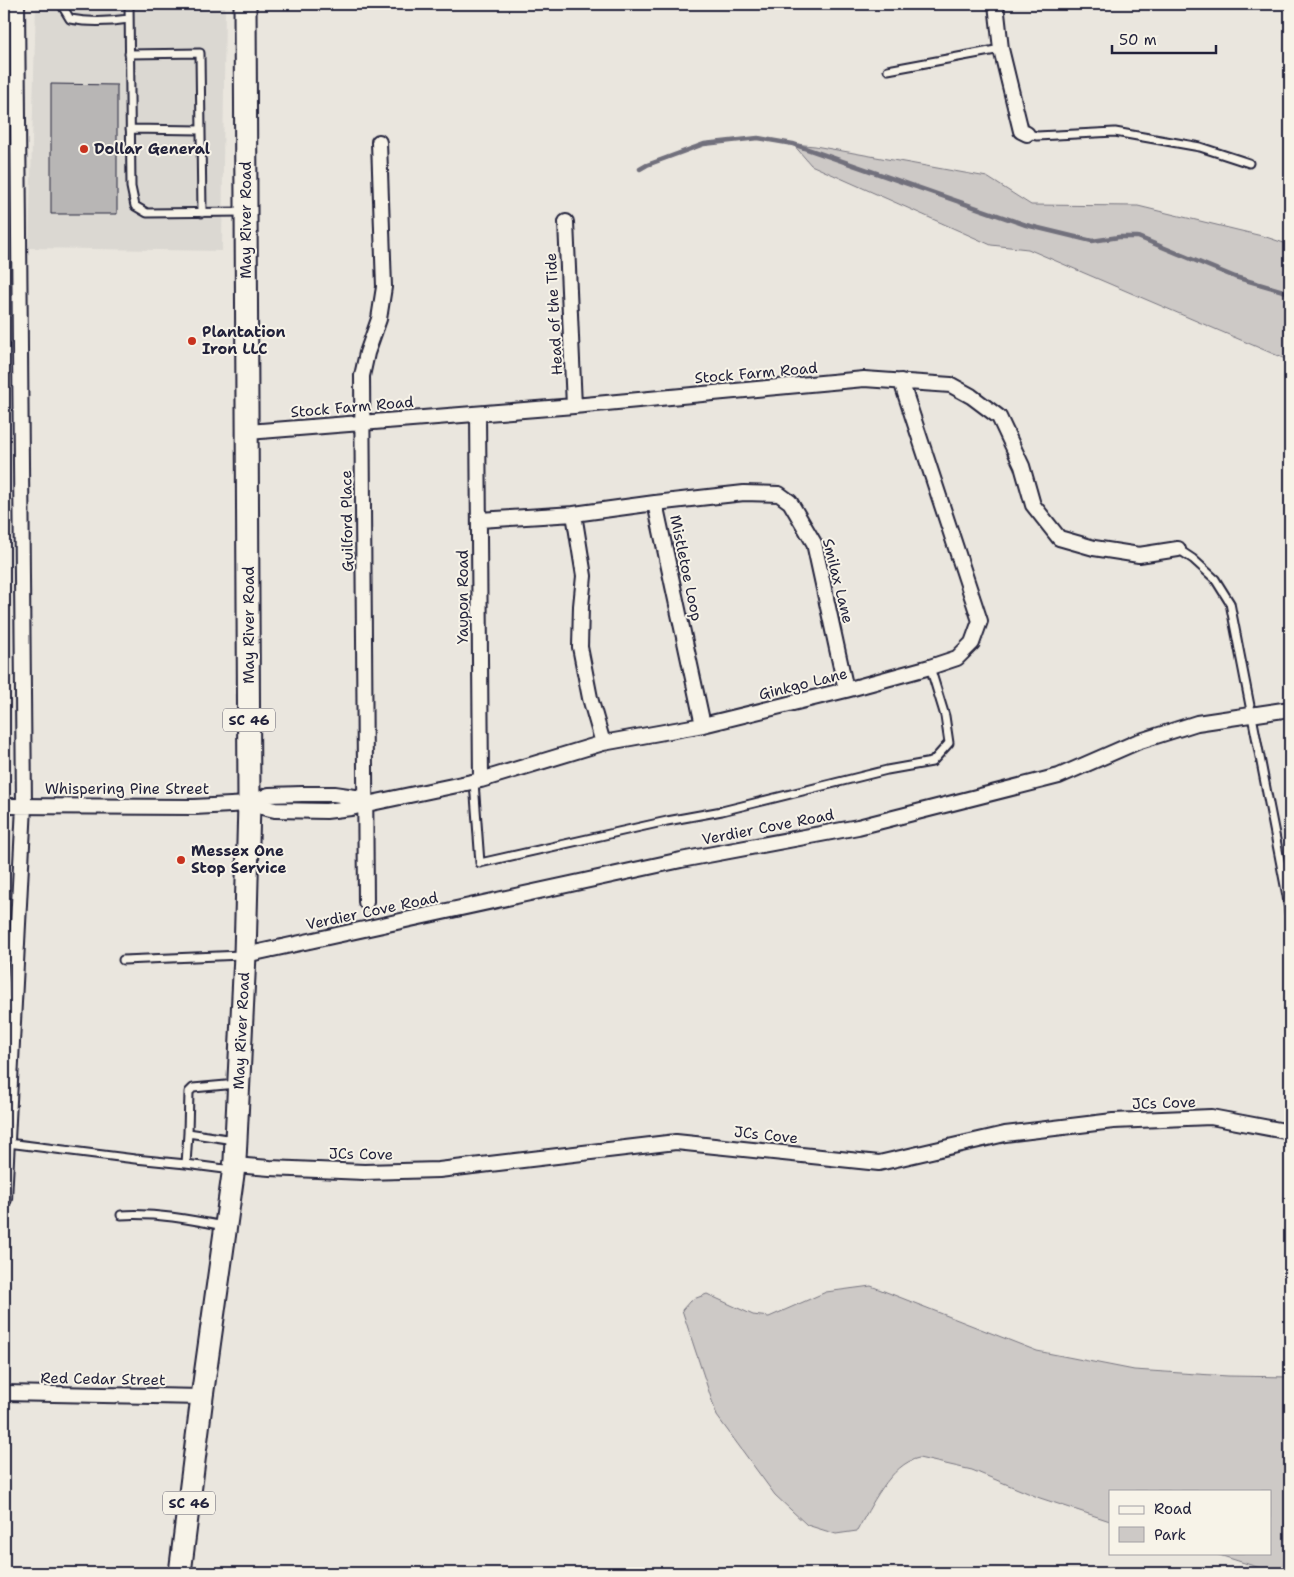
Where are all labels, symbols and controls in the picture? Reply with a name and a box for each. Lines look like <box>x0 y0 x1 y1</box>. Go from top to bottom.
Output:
scale bar <box>1112 22 1215 54</box>
text: 50 m <box>1119 30 1157 50</box>
place label: Dollar General <box>94 139 210 159</box>
marker: Dollar General <box>78 143 90 155</box>
street label: May River Road <box>236 161 256 279</box>
street label: Head of the Tide <box>541 252 567 376</box>
place label: Plantation Iron LLC <box>202 322 285 359</box>
marker: Plantation Iron LLC <box>186 335 198 347</box>
street label: Stock Farm Road <box>694 358 819 388</box>
street label: Stock Farm Road <box>290 392 415 422</box>
street label: Guilford Place <box>336 470 358 572</box>
street label: Mistletoe Loop <box>665 513 707 623</box>
street label: Smilax Lane <box>818 536 858 626</box>
street label: Yaupon Road <box>453 549 473 644</box>
street label: May River Road <box>239 566 259 684</box>
street label: Ginkgo Lane <box>757 663 849 705</box>
road number: SC 46 <box>223 708 275 732</box>
street label: Whispering Pine Street <box>45 779 209 799</box>
street label: Verdier Cove Road <box>700 804 836 850</box>
place label: Messex One Stop Service <box>191 841 287 878</box>
marker: Messex One Stop Service <box>175 854 187 866</box>
street label: Verdier Cove Road <box>304 887 440 935</box>
street label: May River Road <box>228 971 254 1090</box>
street label: JCs Cove <box>1132 1092 1196 1114</box>
street label: JCs Cove <box>733 1122 799 1148</box>
street label: JCs Cove <box>329 1143 393 1165</box>
street label: Red Cedar Street <box>40 1368 166 1390</box>
legend <box>1109 1490 1272 1554</box>
road number: SC 46 <box>163 1492 215 1515</box>
text: Road <box>1154 1499 1192 1519</box>
text: Park <box>1154 1525 1186 1545</box>

